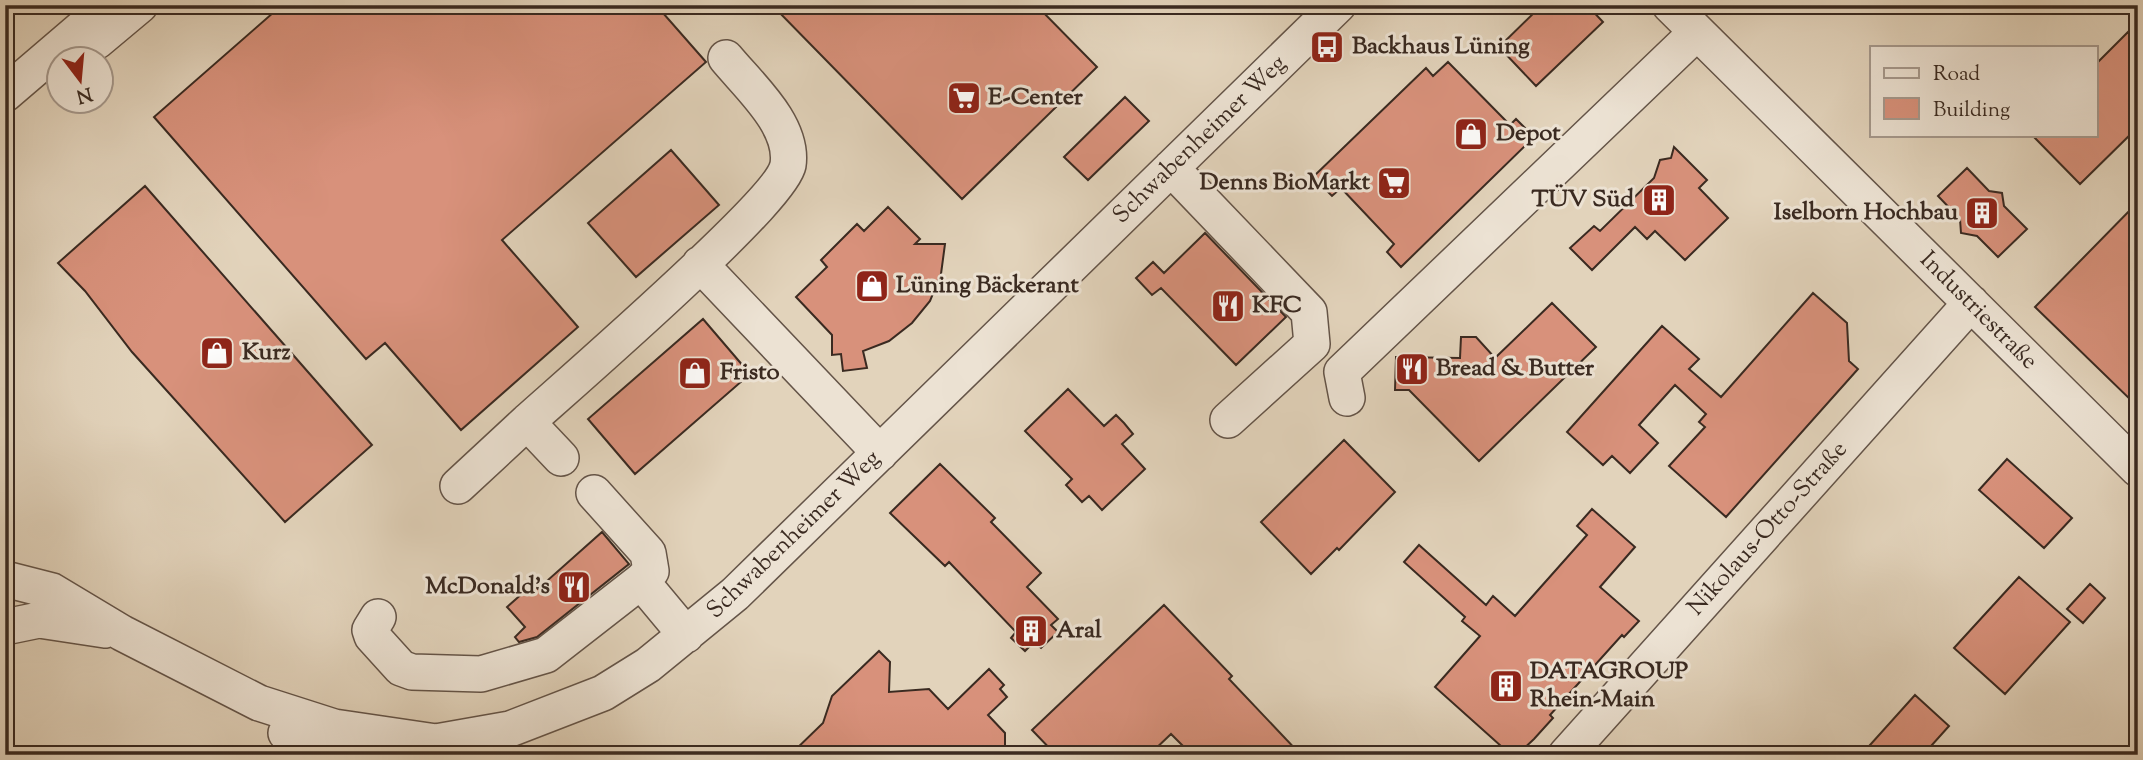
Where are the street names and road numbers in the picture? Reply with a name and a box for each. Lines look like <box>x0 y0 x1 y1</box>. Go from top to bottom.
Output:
street label: Schwabenheimer Weg <box>1105 48 1295 232</box>
street label: Industriestraße <box>1911 244 2045 378</box>
street label: Nikolaus-Otto-Straße <box>1680 434 1856 624</box>
street label: Schwabenheimer Weg <box>699 443 889 627</box>

